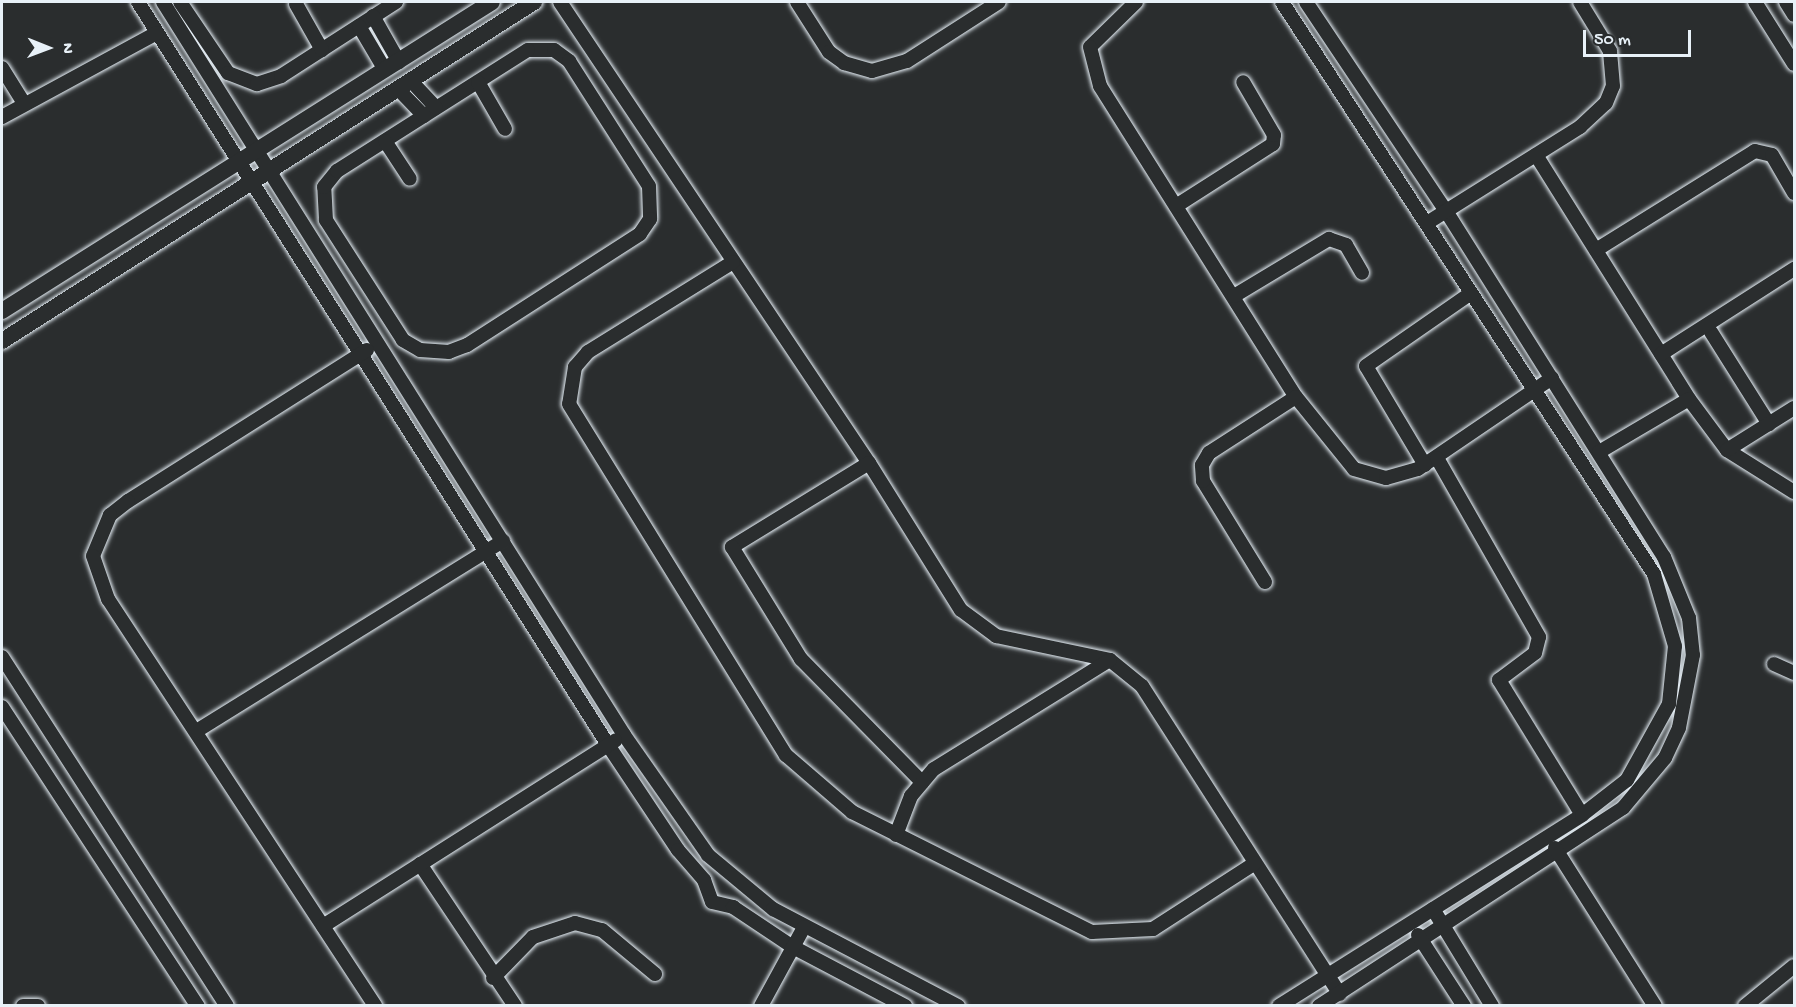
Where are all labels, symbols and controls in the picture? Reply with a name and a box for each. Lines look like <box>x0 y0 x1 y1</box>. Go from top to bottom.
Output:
north arrow <box>18 18 78 78</box>
scale bar <box>1586 18 1694 56</box>
text: 50 m <box>1594 30 1631 51</box>
text: N <box>57 43 76 54</box>

